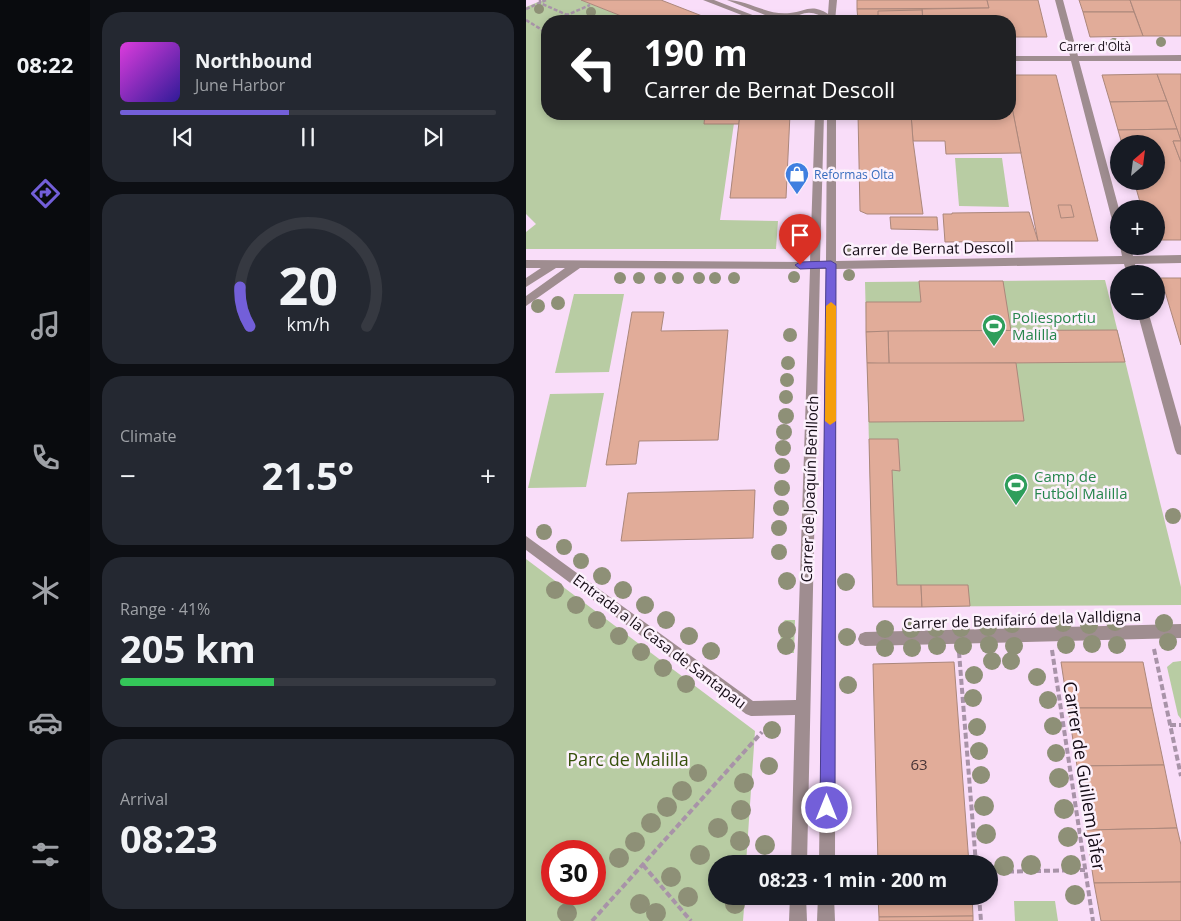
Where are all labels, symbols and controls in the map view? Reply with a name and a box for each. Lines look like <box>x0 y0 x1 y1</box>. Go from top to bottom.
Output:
text: 190 m <box>644 29 748 76</box>
icon: left <box>561 35 626 100</box>
street label: Carrer d'Oltà <box>1059 38 1131 55</box>
text: Northbound <box>195 48 312 74</box>
text: 08:22 <box>17 49 73 79</box>
text: June Harbor <box>195 74 285 96</box>
text: Carrer de Bernat Descoll <box>644 74 895 104</box>
icon: previous <box>169 123 197 151</box>
icon: pause <box>294 123 322 151</box>
icon: next <box>419 123 447 151</box>
north arrow <box>1110 135 1165 190</box>
map controls <box>1110 135 1165 320</box>
shop icon: Reformas Olta <box>784 161 810 195</box>
place label: Reformas Olta <box>814 166 894 183</box>
icon: directions <box>28 176 63 211</box>
button: + <box>1110 200 1165 255</box>
pin <box>779 214 821 265</box>
icon: arrive <box>786 221 814 249</box>
street label: Carrer de Bernat Descoll <box>842 237 1014 259</box>
text: 20 <box>278 249 338 320</box>
button: − <box>1110 265 1165 320</box>
place label: Poliesportiu Malilla <box>1012 307 1096 344</box>
icon: music <box>28 308 63 343</box>
text: km/h <box>286 312 330 336</box>
sports icon: Poliesportiu Malilla <box>981 313 1007 347</box>
street label: Carrer de Joaquín Benlloch <box>796 395 822 583</box>
text: Climate <box>120 425 177 447</box>
icon: phone <box>28 440 63 475</box>
text: 21.5° <box>262 449 354 501</box>
text: − <box>120 456 136 494</box>
text: + <box>480 456 496 494</box>
place label: Camp de Futbol Malilla <box>1034 466 1127 503</box>
sports icon: Camp de Futbol Malilla <box>1003 472 1029 506</box>
street label: Entrada a la Casa de Santapau <box>569 569 751 713</box>
icon: climate <box>28 573 63 608</box>
text: Range · 41% <box>120 598 210 620</box>
street label: Carrer de Benifairó de la Valldigna <box>903 605 1141 633</box>
text: 205 km <box>120 622 256 674</box>
street label: Carrer de Guillem Jàfer <box>1058 680 1112 873</box>
icon: car <box>28 705 63 740</box>
park label: Parc de Malilla <box>567 747 689 771</box>
house number: 63 <box>910 754 928 774</box>
position arrow <box>800 781 852 833</box>
text: Arrival <box>120 788 168 810</box>
text: 08:23 <box>120 812 218 864</box>
icon: filters <box>28 837 63 872</box>
speed limit sign: 30 <box>541 840 606 905</box>
text: 08:23 · 1 min · 200 m <box>759 867 947 893</box>

